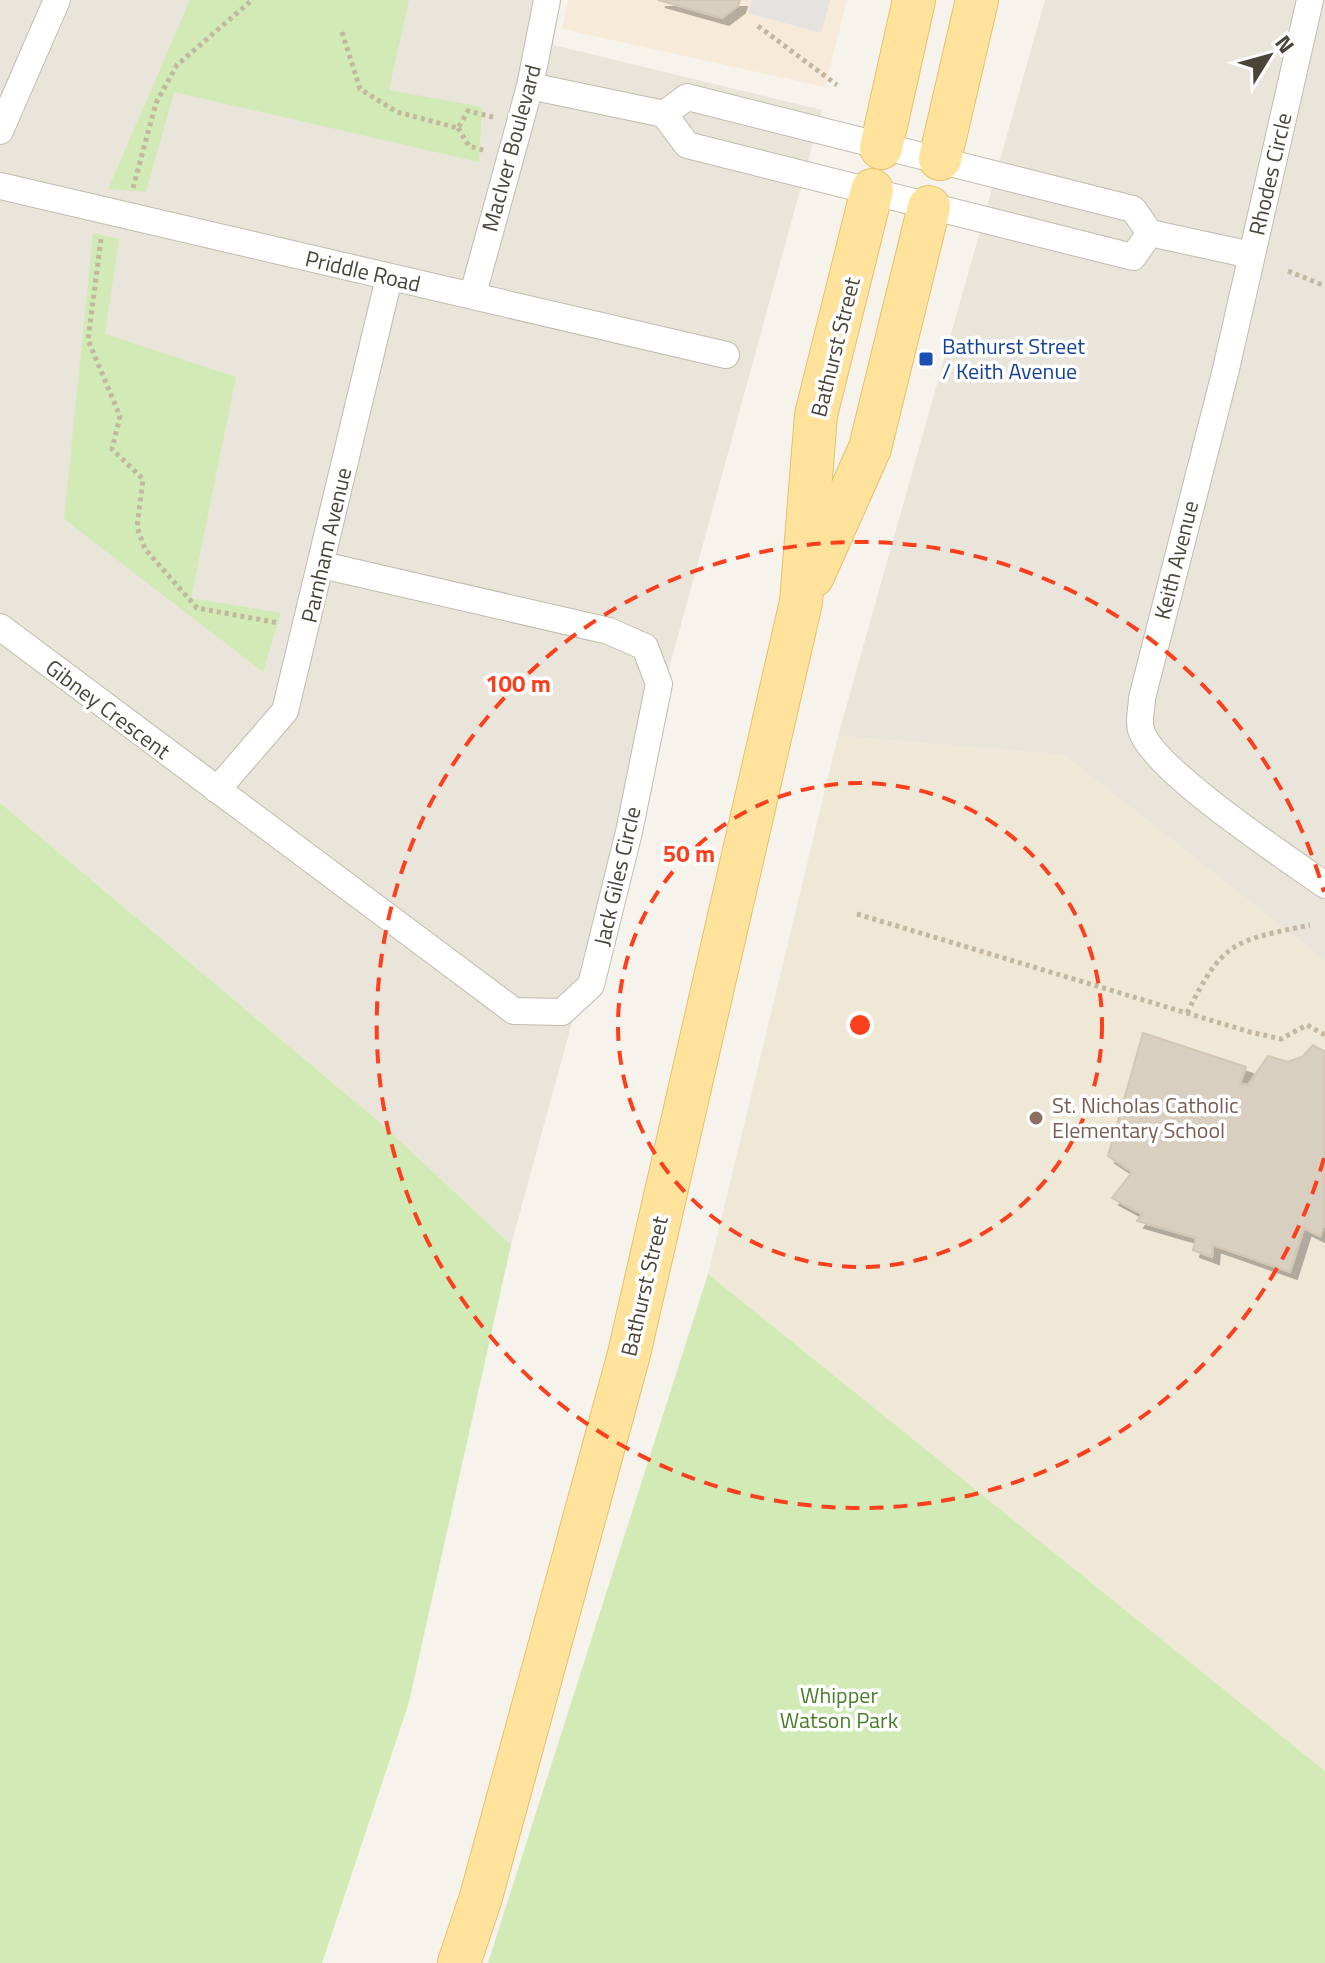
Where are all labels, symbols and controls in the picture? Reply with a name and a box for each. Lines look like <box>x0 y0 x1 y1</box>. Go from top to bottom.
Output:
north arrow <box>1229 16 1309 96</box>
text: N <box>1267 28 1303 60</box>
street label: MacIver Boulevard <box>472 61 550 235</box>
street label: Rhodes Circle <box>1239 109 1301 239</box>
street label: Priddle Road <box>302 241 424 301</box>
street label: Bathurst Street <box>801 273 869 420</box>
place label: Bathurst Street / Keith Avenue <box>942 329 1085 388</box>
marker: Bathurst Street / Keith Avenue <box>917 350 935 368</box>
street label: Parnham Avenue <box>292 464 360 626</box>
street label: Keith Avenue <box>1145 497 1207 623</box>
street label: Gibney Crescent <box>38 651 178 768</box>
text: 100 m <box>485 665 551 701</box>
street label: Jack Giles Circle <box>584 803 650 949</box>
text: 50 m <box>663 835 715 871</box>
centre of rings <box>846 1011 874 1039</box>
place label: St. Nicholas Catholic Elementary School <box>1052 1088 1239 1147</box>
marker: St. Nicholas Catholic Elementary School <box>1027 1109 1045 1127</box>
street label: Bathurst Street <box>611 1212 677 1359</box>
park label: Whipper Watson Park <box>780 1678 899 1737</box>

